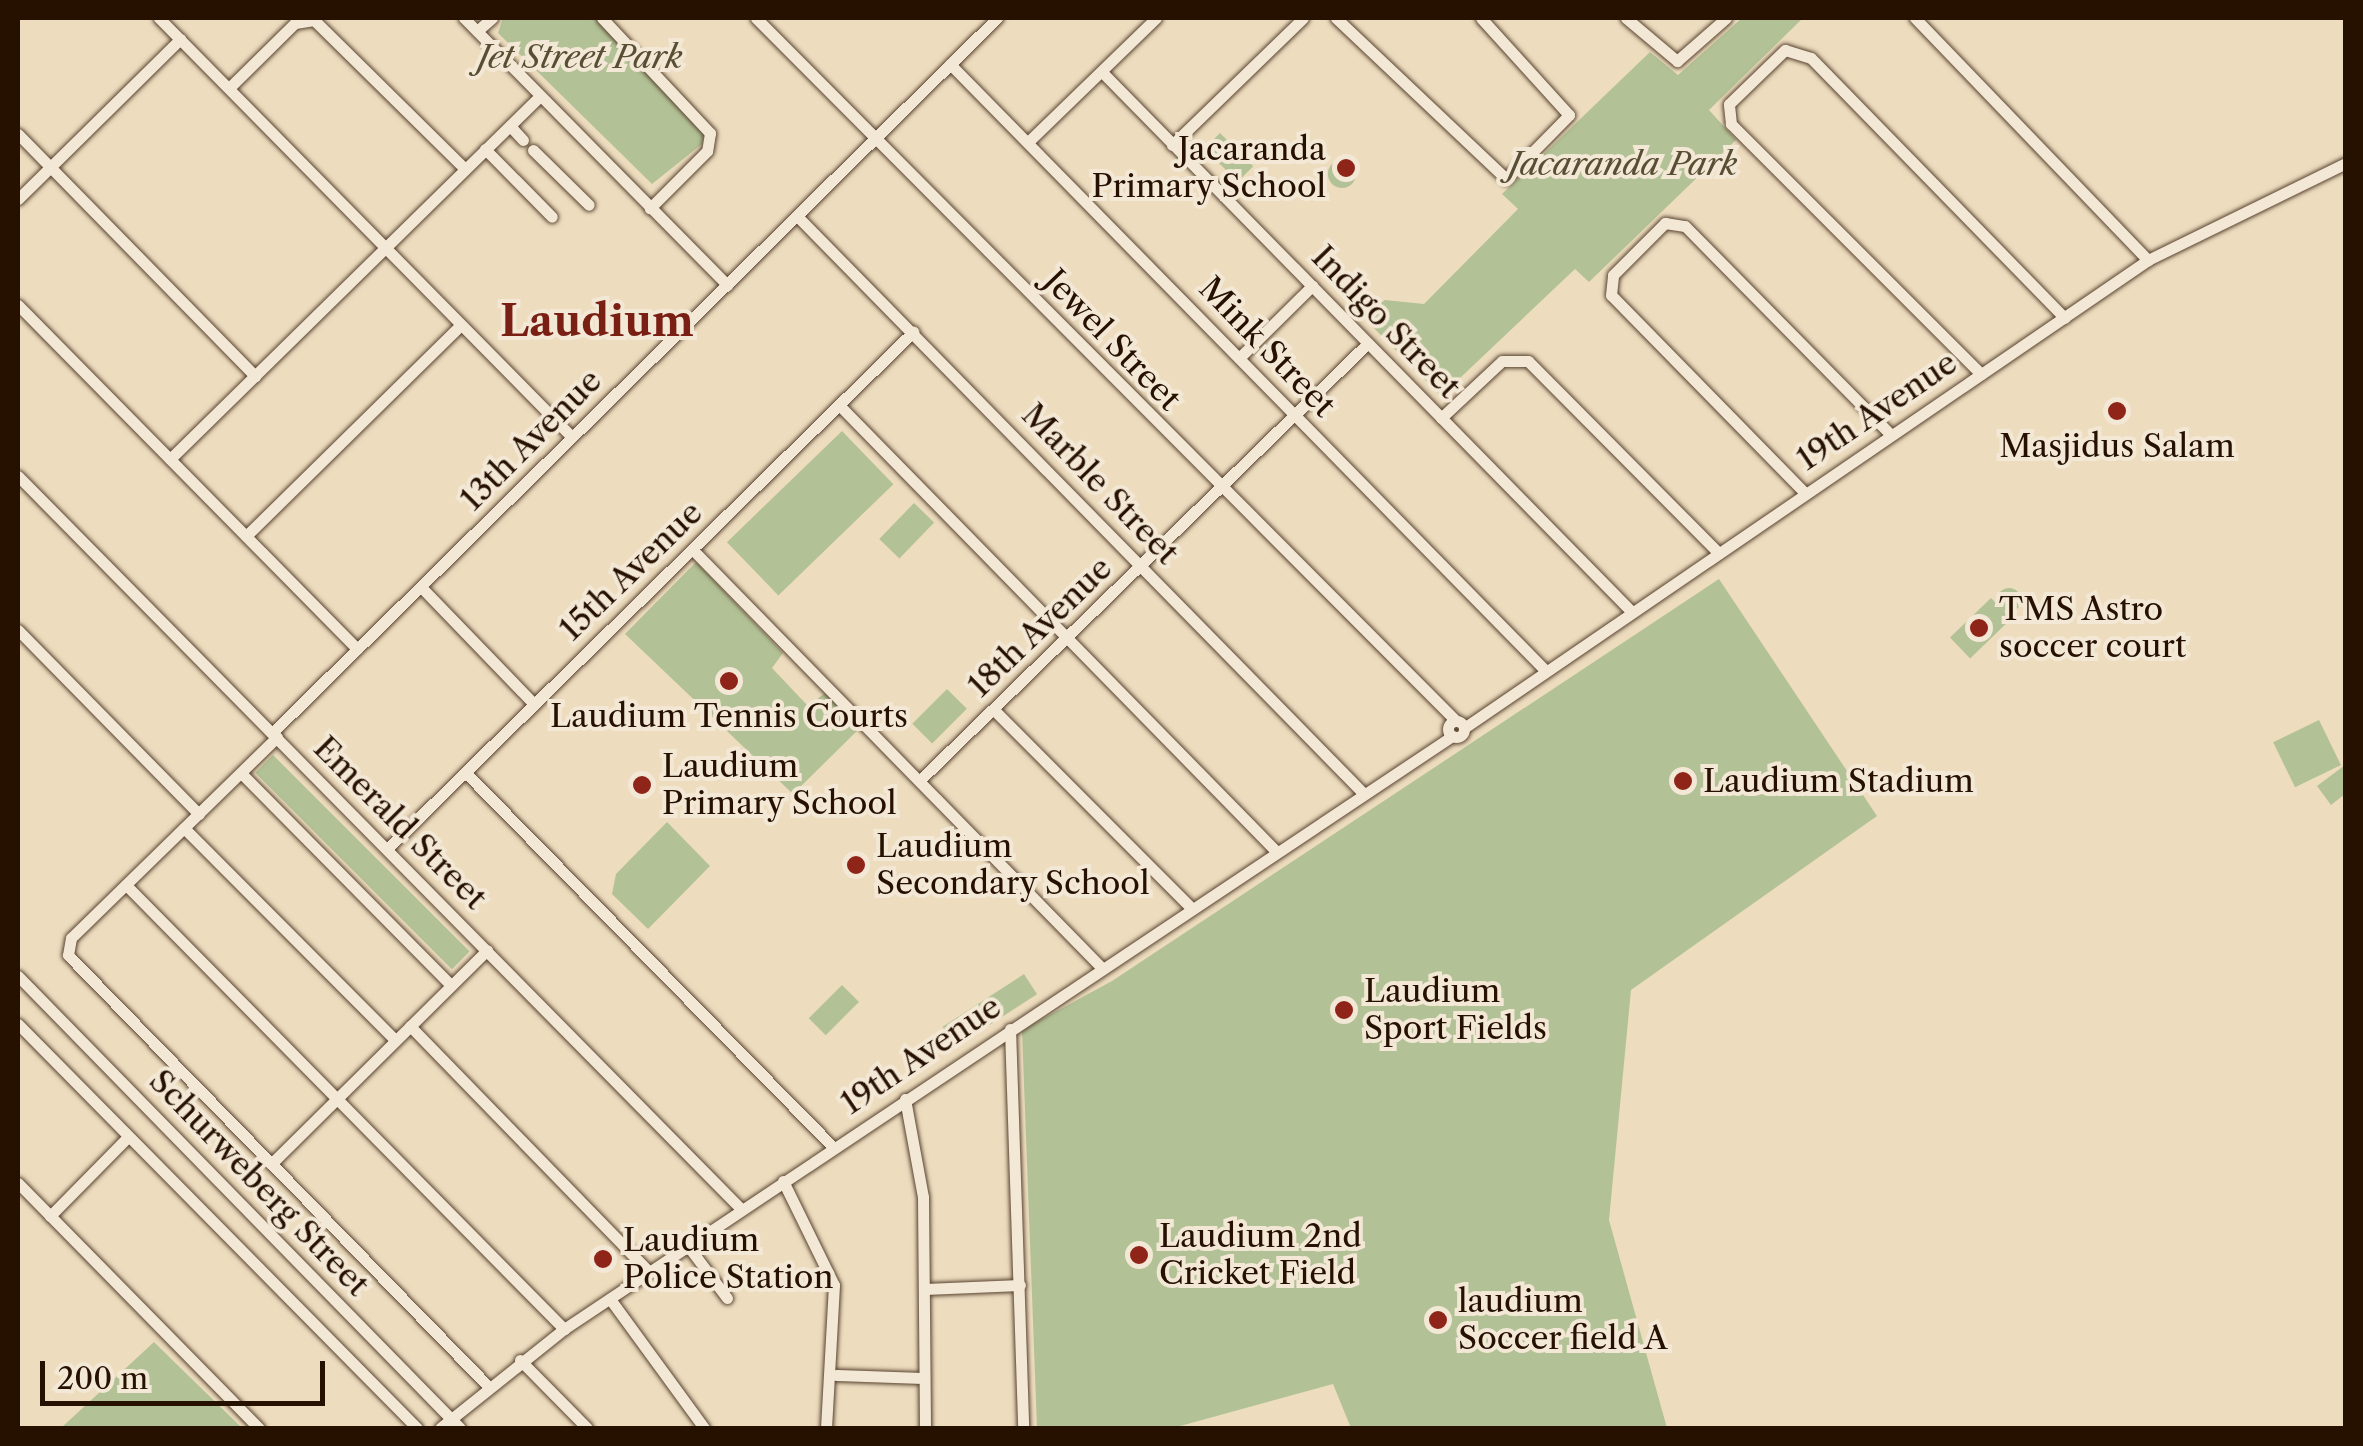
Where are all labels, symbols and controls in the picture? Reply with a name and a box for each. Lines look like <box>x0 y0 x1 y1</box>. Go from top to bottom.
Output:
park label: Jet Street Park <box>477 38 683 76</box>
place label: Jacaranda Primary School <box>1090 131 1326 206</box>
park label: Jacaranda Park <box>1509 145 1737 183</box>
marker: Jacaranda Primary School <box>1335 157 1357 179</box>
street label: Indigo Street <box>1304 238 1468 406</box>
street label: Jewel Street <box>1035 262 1189 418</box>
street label: Mink Street <box>1191 269 1343 425</box>
district label: Laudium <box>500 296 694 346</box>
street label: 19th Avenue <box>1789 343 1965 479</box>
street label: 13th Avenue <box>452 361 610 519</box>
street label: Marble Street <box>1014 396 1186 572</box>
marker: Masjidus Salam <box>2106 400 2128 422</box>
place label: Masjidus Salam <box>1999 427 2235 465</box>
street label: 15th Avenue <box>551 493 711 649</box>
street label: 18th Avenue <box>960 549 1120 705</box>
place label: TMS Astro soccer court <box>1999 591 2187 666</box>
marker: TMS Astro soccer court <box>1968 617 1990 639</box>
marker: Laudium Tennis Courts <box>718 670 740 692</box>
place label: Laudium Tennis Courts <box>550 697 908 735</box>
street label: Emerald Street <box>306 729 494 917</box>
place label: Laudium Primary School <box>662 748 898 823</box>
place label: Laudium Stadium <box>1703 762 1974 800</box>
marker: Laudium Stadium <box>1672 770 1694 792</box>
marker: Laudium Primary School <box>631 774 653 796</box>
place label: Laudium Secondary School <box>876 828 1150 903</box>
marker: Laudium Secondary School <box>845 854 867 876</box>
place label: Laudium Sport Fields <box>1364 973 1547 1048</box>
street label: 19th Avenue <box>833 987 1009 1123</box>
marker: Laudium Sport Fields <box>1333 999 1355 1021</box>
street label: Schurweberg Street <box>141 1062 377 1304</box>
place label: Laudium 2nd Cricket Field <box>1159 1218 1362 1293</box>
place label: Laudium Police Station <box>623 1222 834 1297</box>
marker: Laudium 2nd Cricket Field <box>1128 1244 1150 1266</box>
marker: Laudium Police Station <box>592 1248 614 1270</box>
place label: laudium Soccer field A <box>1458 1283 1670 1358</box>
marker: laudium Soccer field A <box>1427 1309 1449 1331</box>
scale bar <box>45 1341 330 1403</box>
text: 200 m <box>57 1360 148 1397</box>

